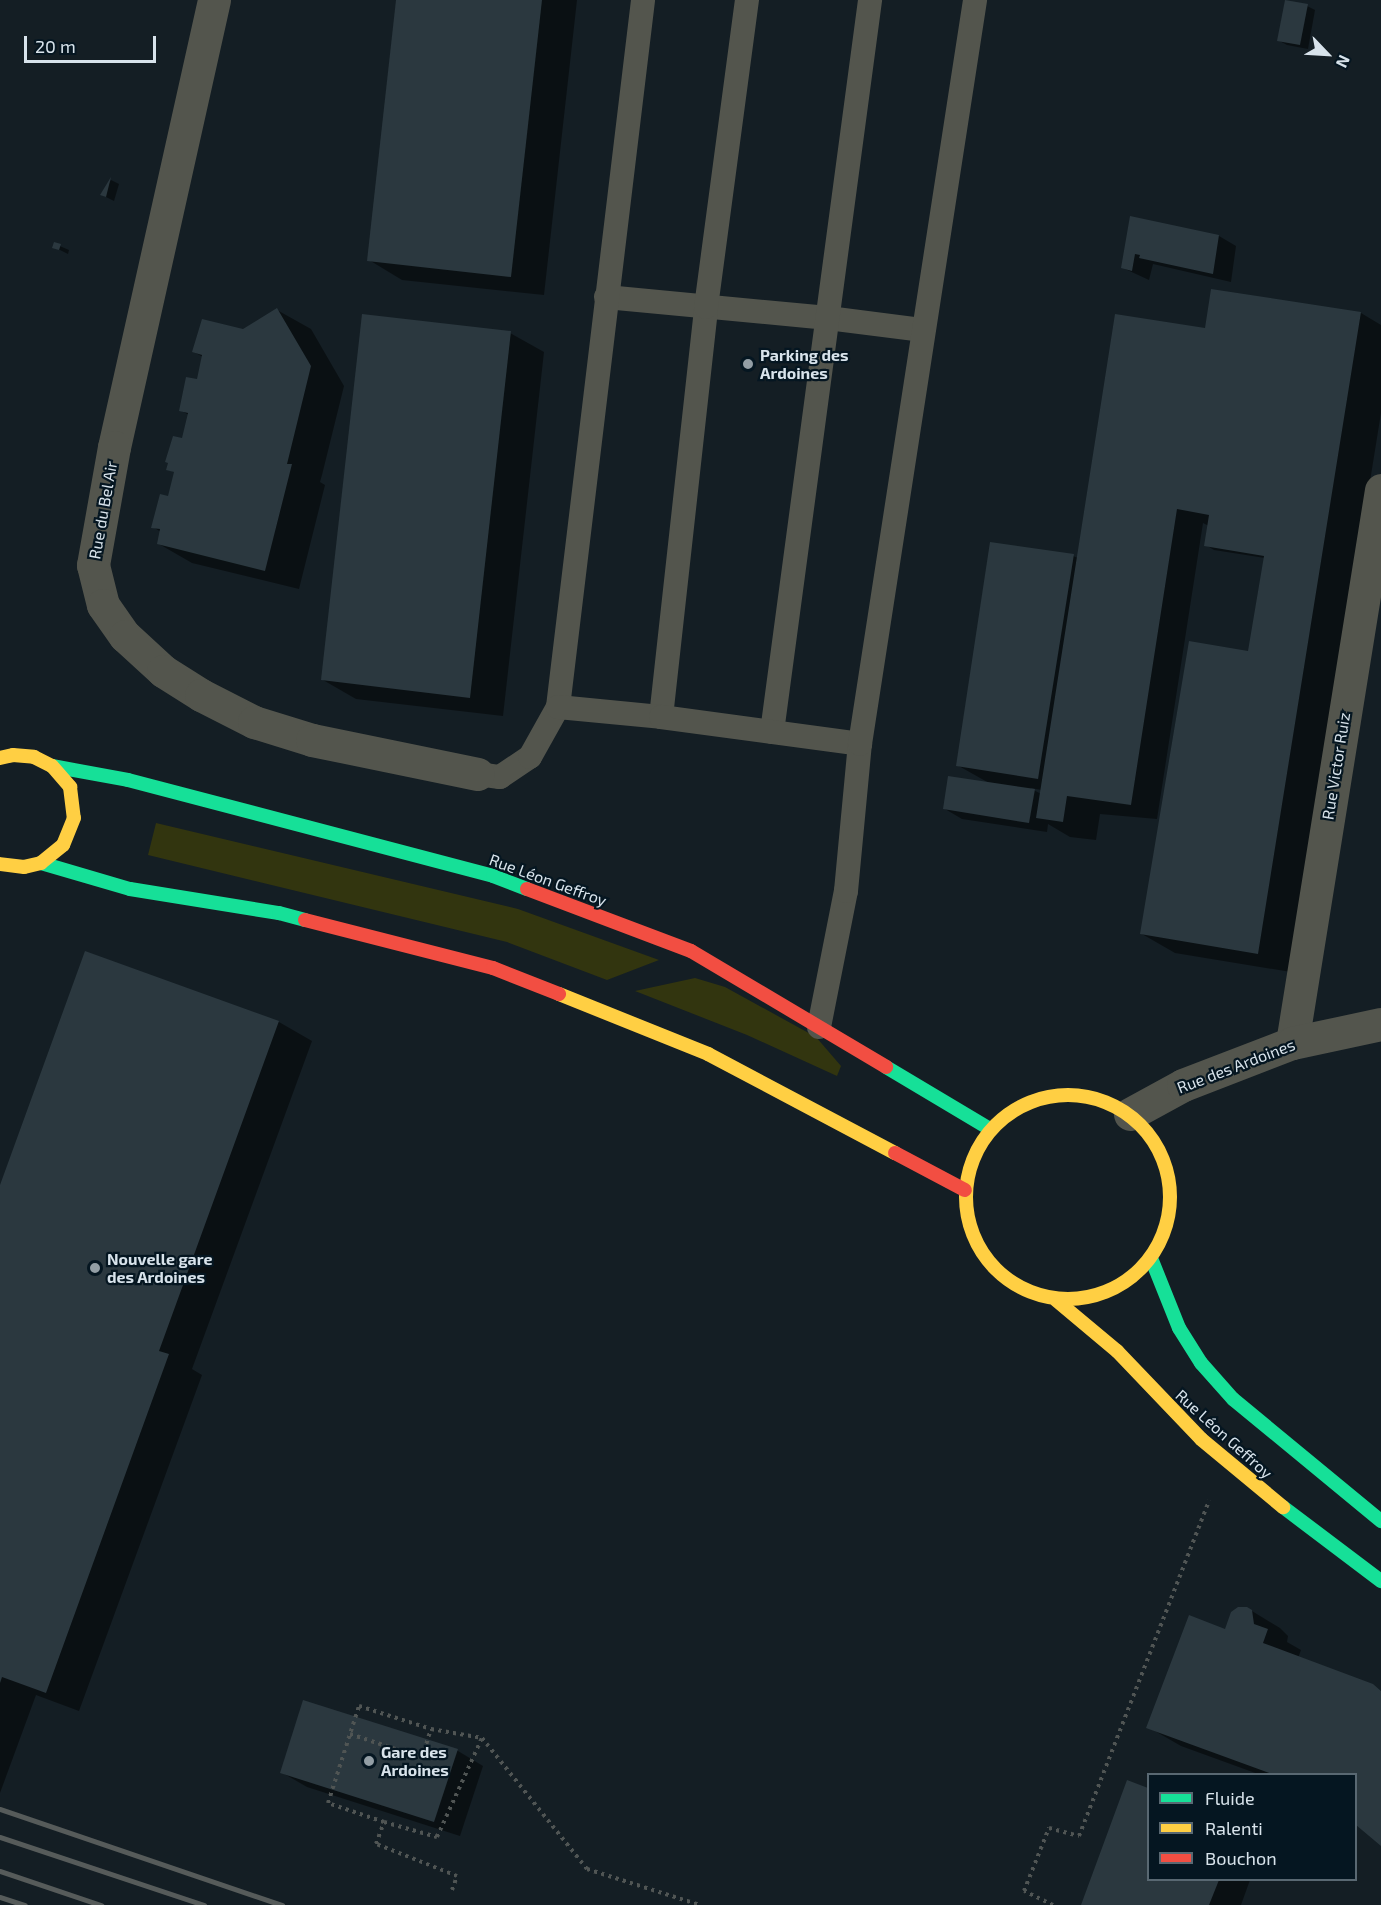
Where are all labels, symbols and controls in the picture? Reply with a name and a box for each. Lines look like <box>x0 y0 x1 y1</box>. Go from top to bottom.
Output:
scale bar <box>27 24 159 62</box>
north arrow <box>1297 24 1357 84</box>
text: 20 m <box>35 35 76 57</box>
text: N <box>1333 53 1355 71</box>
place label: Parking des Ardoines <box>760 345 849 383</box>
marker: Parking des Ardoines <box>741 357 755 371</box>
street label: Rue du Bel Air <box>85 459 121 561</box>
street label: Rue Victor Ruiz <box>1318 711 1354 821</box>
street label: Rue Léon Geffroy <box>487 850 609 910</box>
street label: Rue des Ardoines <box>1174 1035 1298 1097</box>
place label: Nouvelle gare des Ardoines <box>107 1249 212 1287</box>
marker: Nouvelle gare des Ardoines <box>88 1261 102 1275</box>
street label: Rue Léon Geffroy <box>1172 1386 1276 1482</box>
place label: Gare des Ardoines <box>381 1742 449 1780</box>
marker: Gare des Ardoines <box>362 1754 376 1768</box>
legend <box>1147 1773 1357 1881</box>
text: Fluide <box>1205 1787 1255 1809</box>
text: Ralenti <box>1205 1817 1263 1839</box>
text: Bouchon <box>1205 1847 1277 1869</box>

